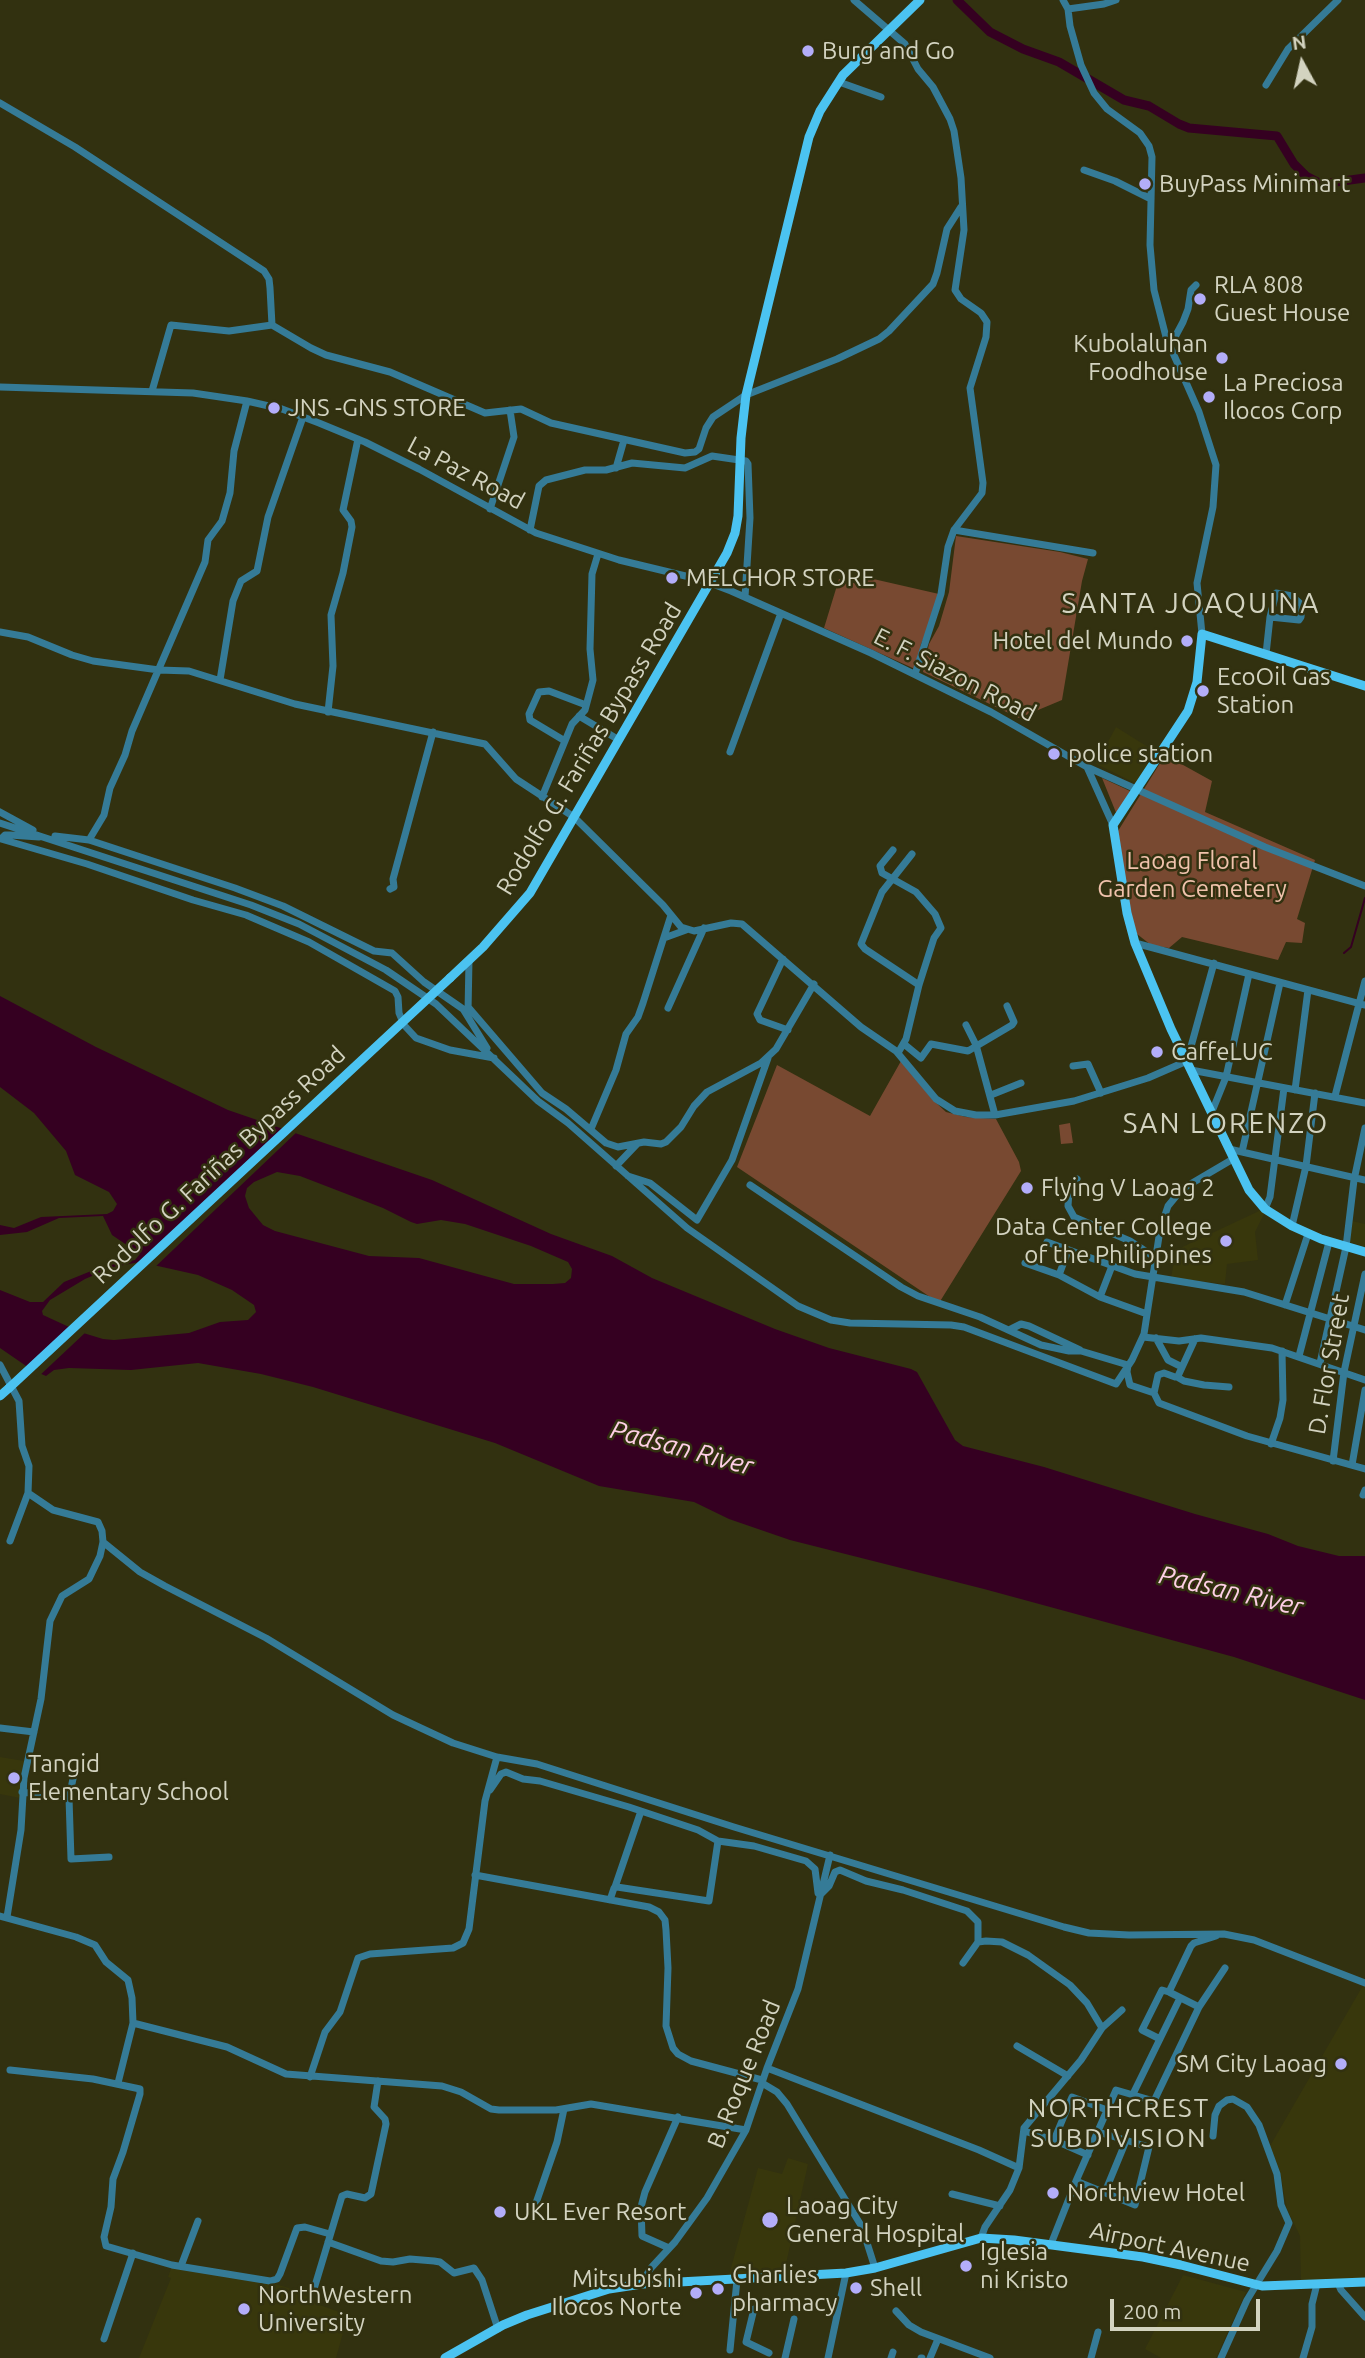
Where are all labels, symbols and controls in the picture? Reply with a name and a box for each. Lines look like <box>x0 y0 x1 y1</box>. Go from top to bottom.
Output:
north arrow <box>1267 28 1337 98</box>
text: N <box>1291 30 1308 54</box>
place label: Burg and Go <box>822 37 955 65</box>
marker: Burg and Go <box>800 43 816 59</box>
place label: BuyPass Minimart <box>1159 170 1350 198</box>
marker: BuyPass Minimart <box>1137 176 1153 192</box>
place label: RLA 808 Guest House <box>1214 271 1350 327</box>
marker: RLA 808 Guest House <box>1192 291 1208 307</box>
place label: Kubolaluhan Foodhouse <box>1073 330 1208 386</box>
marker: Kubolaluhan Foodhouse <box>1214 350 1230 366</box>
place label: La Preciosa Ilocos Corp <box>1223 369 1344 425</box>
marker: La Preciosa Ilocos Corp <box>1201 389 1217 405</box>
place label: JNS -GNS STORE <box>288 394 466 422</box>
marker: JNS -GNS STORE <box>266 400 282 416</box>
street label: La Paz Road <box>403 430 529 516</box>
place label: MELCHOR STORE <box>686 564 875 592</box>
marker: MELCHOR STORE <box>664 570 680 586</box>
district label: SANTA JOAQUINA <box>1063 587 1319 621</box>
street label: Rodolfo G. Fariñas Bypass Road <box>490 598 688 900</box>
street label: E. F. Siazon Road <box>869 622 1041 728</box>
place label: Hotel del Mundo <box>992 627 1173 655</box>
marker: Hotel del Mundo <box>1179 633 1195 649</box>
place label: EcoOil Gas Station <box>1217 663 1330 719</box>
marker: EcoOil Gas Station <box>1195 683 1211 699</box>
place label: police station <box>1068 740 1213 768</box>
marker: police station <box>1046 746 1062 762</box>
park label: Laoag Floral Garden Cemetery <box>1097 847 1287 903</box>
place label: CaffeLUC <box>1171 1038 1273 1066</box>
street label: Rodolfo G. Fariñas Bypass Road <box>87 1040 351 1290</box>
marker: CaffeLUC <box>1149 1044 1165 1060</box>
district label: SAN LORENZO <box>1124 1107 1328 1141</box>
place label: Flying V Laoag 2 <box>1041 1174 1215 1202</box>
marker: Flying V Laoag 2 <box>1019 1180 1035 1196</box>
place label: Data Center College of the Philippines <box>995 1213 1212 1269</box>
marker: Data Center College of the Philippines <box>1218 1233 1234 1249</box>
street label: D. Flor Street <box>1302 1291 1356 1437</box>
water label: Padsan River <box>607 1414 757 1482</box>
water label: Padsan River <box>1156 1559 1306 1623</box>
place label: Tangid Elementary School <box>28 1750 229 1806</box>
marker: Tangid Elementary School <box>6 1770 22 1786</box>
street label: B. Roque Road <box>701 1996 787 2152</box>
place label: SM City Laoag <box>1176 2050 1327 2078</box>
marker: SM City Laoag <box>1333 2056 1349 2072</box>
district label: NORTHCREST SUBDIVISION <box>1029 2092 1209 2154</box>
place label: Northview Hotel <box>1067 2179 1245 2207</box>
marker: Northview Hotel <box>1045 2185 1061 2201</box>
place label: Laoag City General Hospital <box>786 2192 964 2248</box>
place label: UKL Ever Resort <box>514 2198 687 2226</box>
marker: UKL Ever Resort <box>492 2204 508 2220</box>
marker: Laoag City General Hospital <box>760 2210 780 2230</box>
street label: Airport Avenue <box>1087 2216 1253 2278</box>
place label: Iglesia ni Kristo <box>980 2238 1068 2294</box>
marker: Iglesia ni Kristo <box>958 2258 974 2274</box>
place label: Charlies pharmacy <box>732 2261 837 2317</box>
place label: Mitsubishi Ilocos Norte <box>552 2265 682 2321</box>
place label: Shell <box>870 2274 922 2302</box>
marker: Shell <box>848 2280 864 2296</box>
place label: NorthWestern University <box>258 2281 412 2337</box>
marker: Charlies pharmacy <box>710 2281 726 2297</box>
scale bar <box>1113 2284 1264 2328</box>
marker: Mitsubishi Ilocos Norte <box>688 2285 704 2301</box>
text: 200 m <box>1123 2299 1181 2323</box>
marker: NorthWestern University <box>236 2301 252 2317</box>

